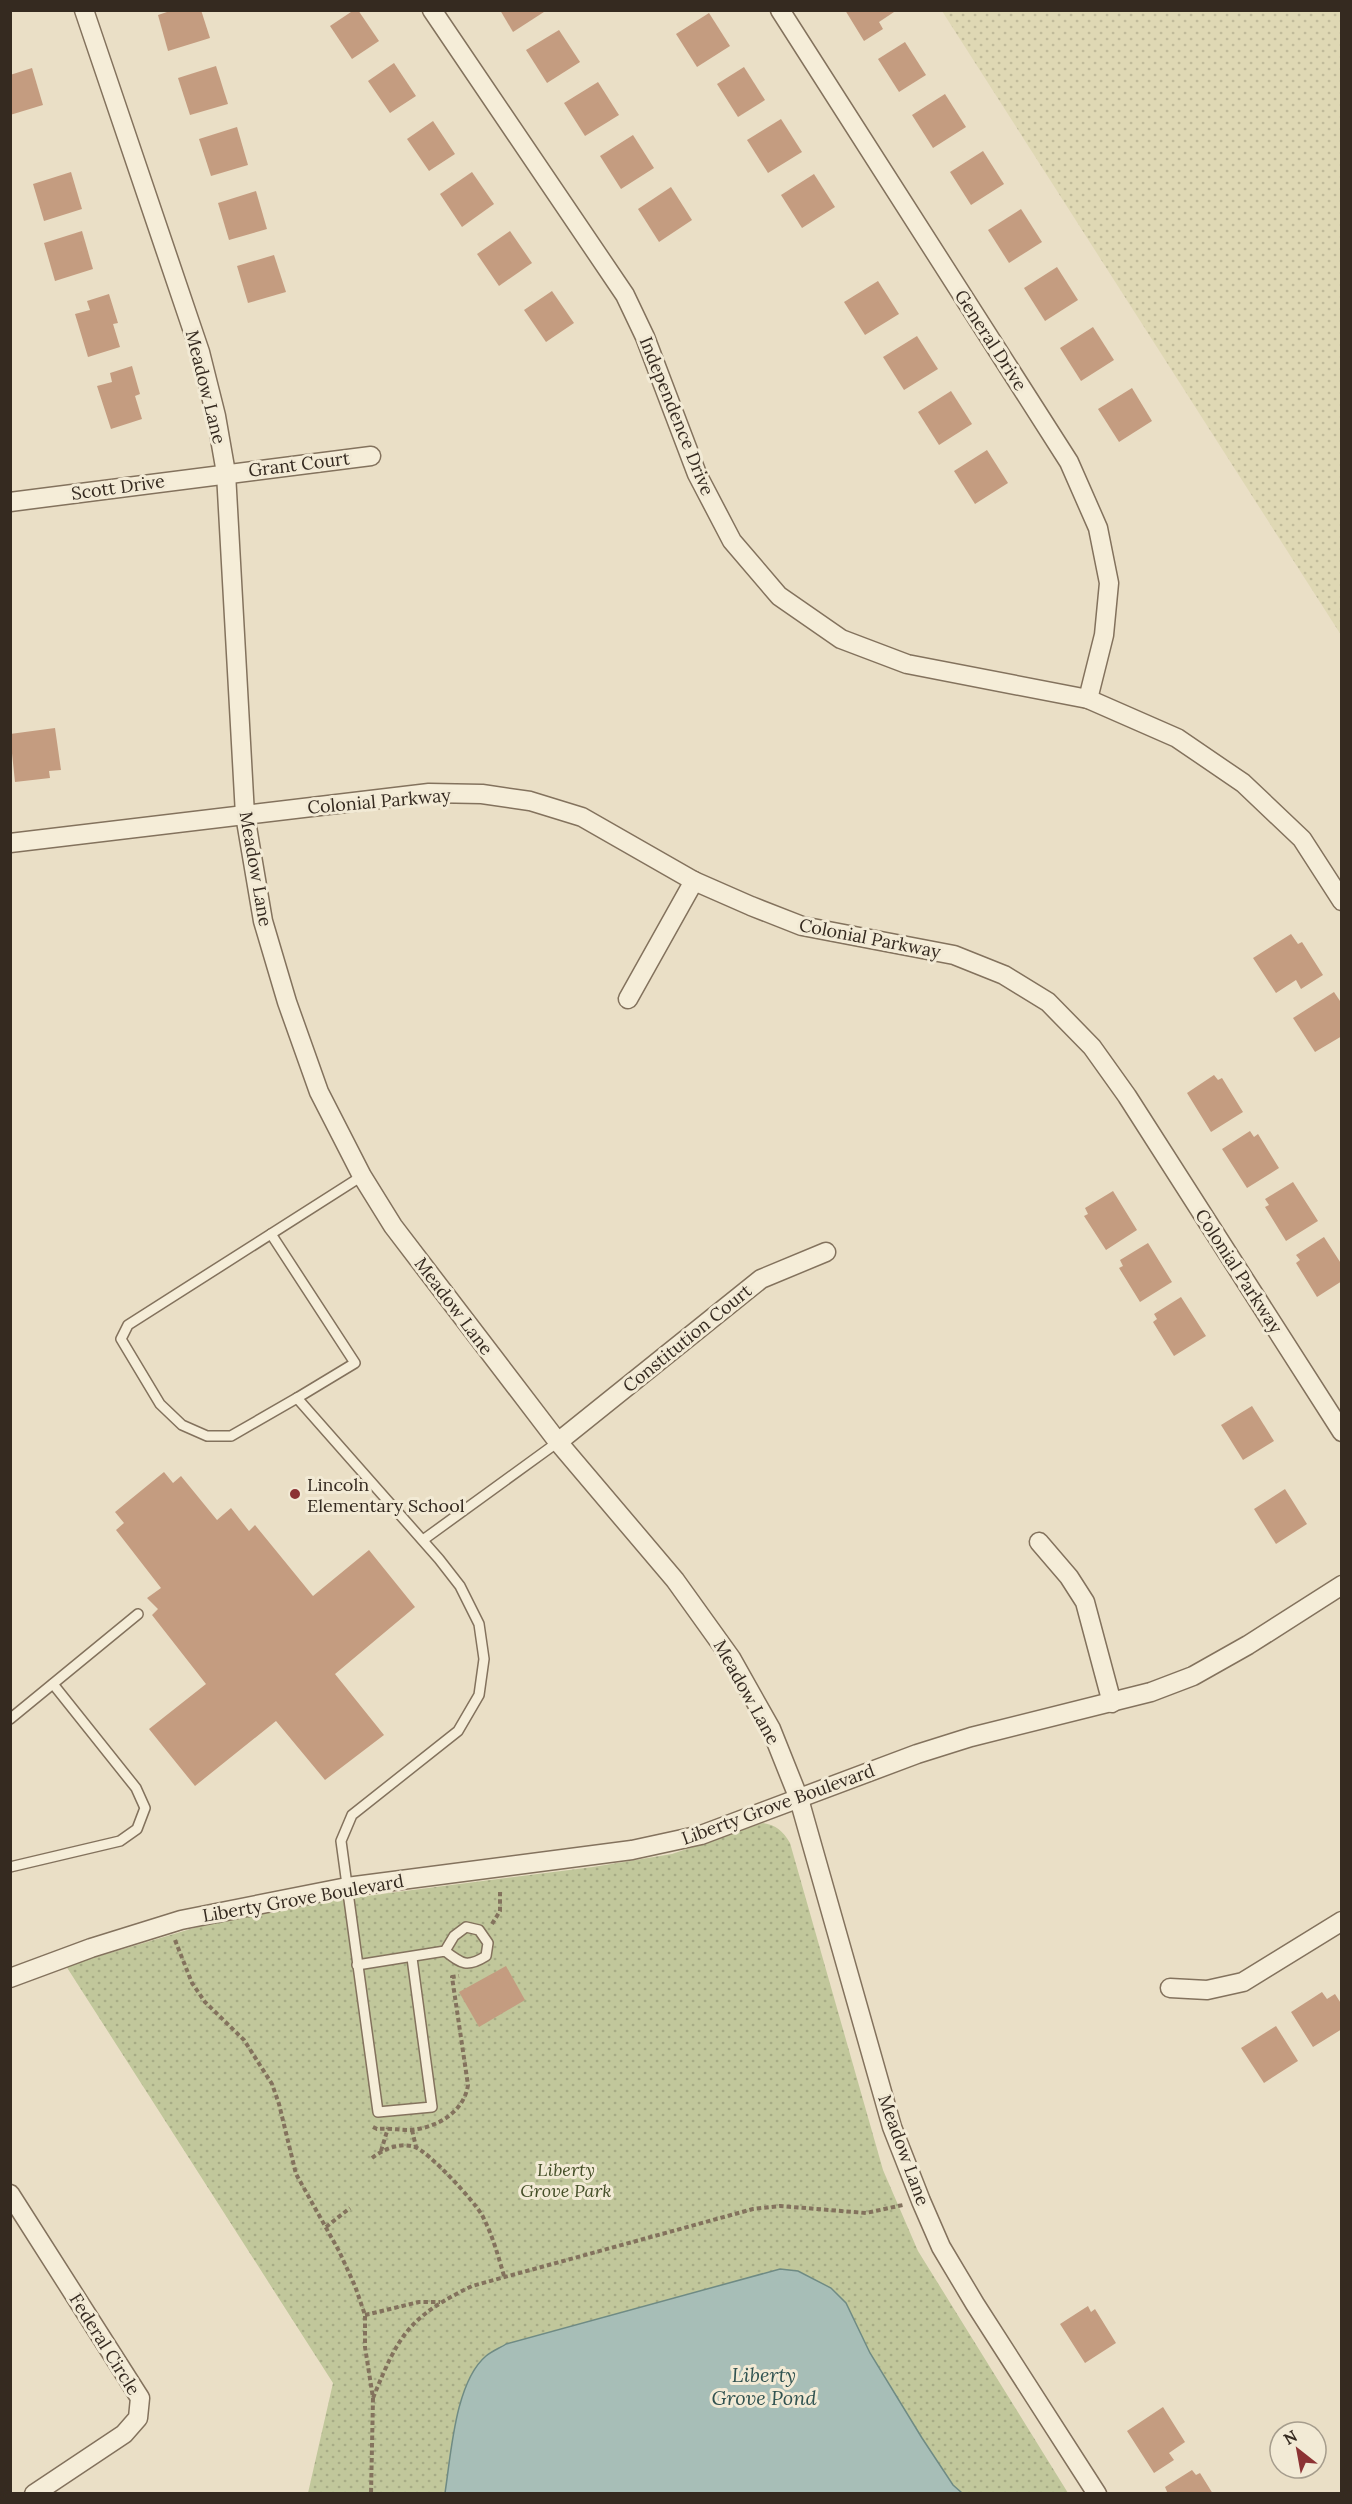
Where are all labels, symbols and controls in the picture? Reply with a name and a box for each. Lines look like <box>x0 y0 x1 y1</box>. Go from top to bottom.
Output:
street label: General Drive <box>950 285 1032 395</box>
street label: Meadow Lane <box>181 328 231 447</box>
street label: Independence Drive <box>635 333 719 499</box>
street label: Grant Court <box>247 446 351 482</box>
street label: Scott Drive <box>70 469 166 505</box>
street label: Colonial Parkway <box>306 783 452 819</box>
street label: Meadow Lane <box>235 810 277 929</box>
street label: Colonial Parkway <box>797 913 943 963</box>
street label: Colonial Parkway <box>1190 1204 1288 1338</box>
street label: Meadow Lane <box>410 1253 498 1360</box>
street label: Constitution Court <box>618 1279 756 1397</box>
place label: Lincoln Elementary School <box>307 1473 465 1517</box>
marker: Lincoln Elementary School <box>288 1487 302 1501</box>
street label: Meadow Lane <box>709 1635 785 1749</box>
street label: Liberty Grove Boulevard <box>678 1758 878 1850</box>
street label: Liberty Grove Boulevard <box>201 1869 406 1927</box>
street label: Meadow Lane <box>873 2091 935 2209</box>
park label: Liberty Grove Park <box>520 2158 612 2202</box>
street label: Federal Circle <box>65 2289 146 2399</box>
water label: Liberty Grove Pond <box>711 2362 818 2410</box>
north arrow <box>1268 2420 1328 2480</box>
text: N <box>1280 2425 1301 2449</box>

